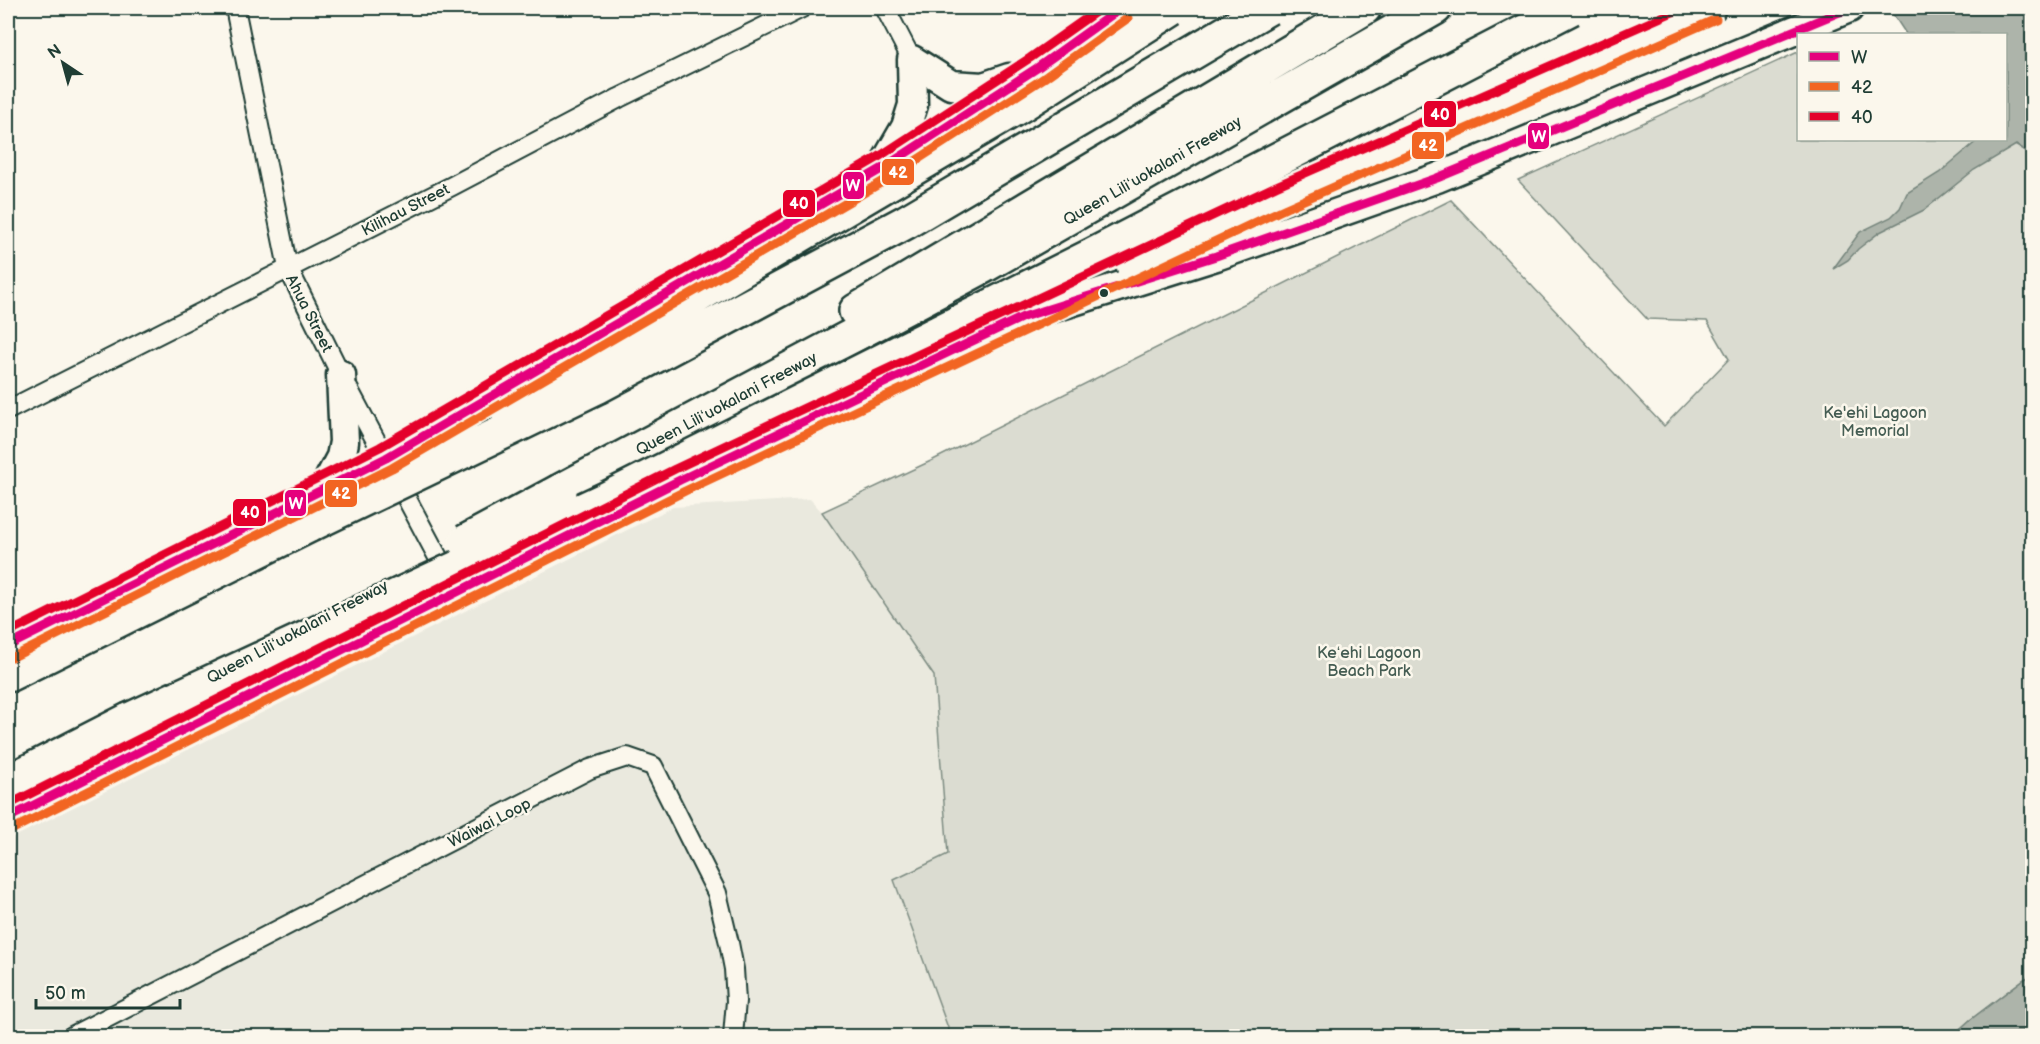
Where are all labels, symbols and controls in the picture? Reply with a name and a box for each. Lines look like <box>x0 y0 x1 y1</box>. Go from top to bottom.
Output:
north arrow <box>33 33 93 93</box>
legend <box>1797 33 2007 141</box>
text: N <box>45 41 66 63</box>
text: W <box>1851 47 1868 68</box>
text: 42 <box>1851 77 1873 98</box>
line badge: 40 <box>1423 100 1457 128</box>
text: 40 <box>1430 106 1450 125</box>
text: 40 <box>1851 107 1873 128</box>
street label: Queen Liliʻuokalani Freeway <box>1060 112 1246 230</box>
line badge: W <box>1527 122 1550 150</box>
text: W <box>1532 128 1547 147</box>
line badge: 42 <box>1411 131 1445 160</box>
text: 42 <box>1418 137 1438 156</box>
line badge: 42 <box>881 158 915 186</box>
text: 42 <box>888 164 908 183</box>
line badge: W <box>842 171 865 200</box>
text: W <box>846 177 861 196</box>
street label: Kilihau Street <box>359 180 453 241</box>
line badge: 40 <box>782 189 816 218</box>
text: 40 <box>789 195 809 214</box>
street label: Ahua Street <box>281 272 336 356</box>
unlabelled marker <box>1098 287 1110 299</box>
street label: Queen Liliʻuokalani Freeway <box>633 348 821 460</box>
park label: Ke'ehi Lagoon Memorial <box>1823 404 1927 441</box>
line badge: 42 <box>324 479 358 508</box>
text: 42 <box>331 485 351 504</box>
line badge: W <box>284 489 307 517</box>
text: W <box>289 495 304 514</box>
line badge: 40 <box>232 498 267 527</box>
text: 40 <box>240 504 260 523</box>
street label: Queen Liliʻuokalani Freeway <box>204 576 392 688</box>
park label: Keʻehi Lagoon Beach Park <box>1317 644 1421 681</box>
street label: Waiwai Loop <box>445 794 534 852</box>
scale bar <box>36 972 180 1010</box>
text: 50 m <box>45 983 86 1004</box>

